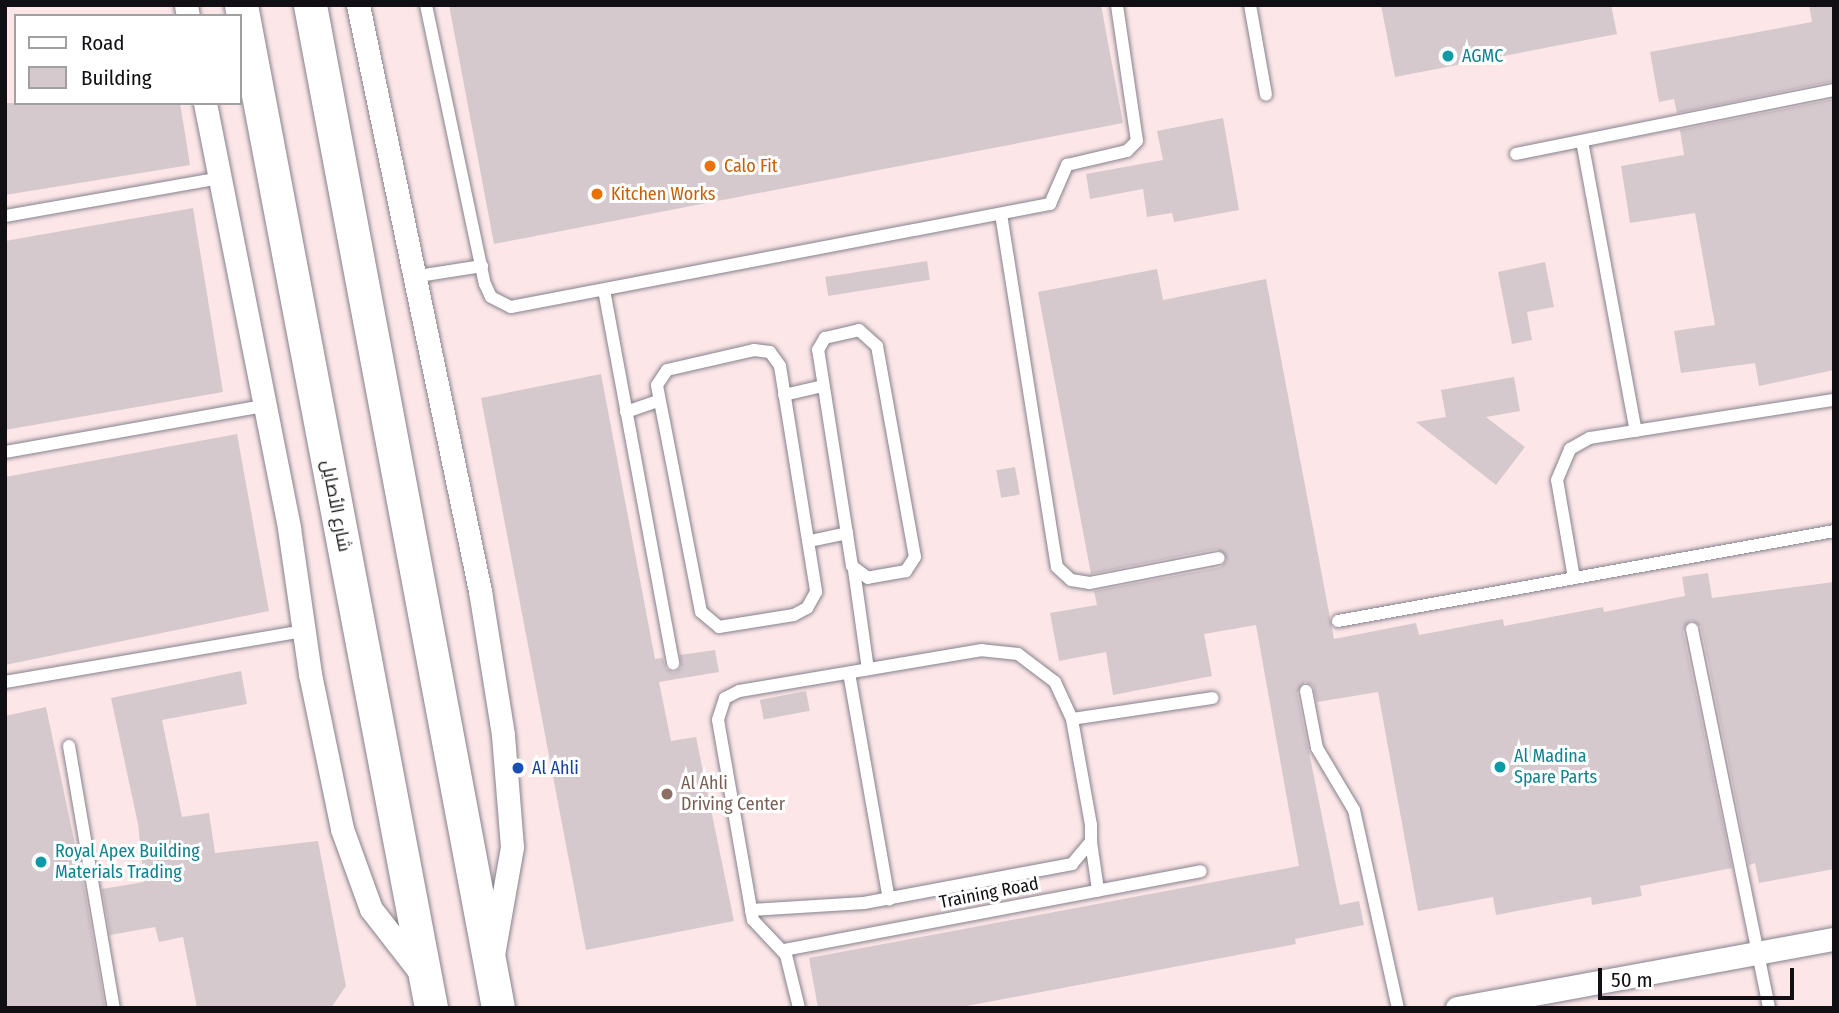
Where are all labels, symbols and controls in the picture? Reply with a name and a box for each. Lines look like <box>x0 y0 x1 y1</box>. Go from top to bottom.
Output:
legend <box>14 14 242 105</box>
text: Road <box>81 30 125 56</box>
place label: AGMC <box>1462 45 1503 67</box>
marker: AGMC <box>1440 48 1456 64</box>
text: Building <box>81 65 152 91</box>
place label: Calo Fit <box>724 155 778 177</box>
marker: Calo Fit <box>702 158 718 174</box>
place label: Kitchen Works <box>611 183 716 205</box>
marker: Kitchen Works <box>589 186 605 202</box>
street label: شارع الأصايل <box>317 458 355 554</box>
place label: Al Madina Spare Parts <box>1514 746 1597 788</box>
place label: Al Ahli <box>532 757 579 779</box>
marker: Al Madina Spare Parts <box>1492 759 1508 775</box>
marker: Al Ahli <box>510 760 526 776</box>
place label: Al Ahli Driving Center <box>681 773 785 816</box>
marker: Al Ahli Driving Center <box>659 786 675 802</box>
place label: Royal Apex Building Materials Trading <box>55 841 200 884</box>
marker: Royal Apex Building Materials Trading <box>33 854 49 870</box>
street label: Training Road <box>938 873 1040 913</box>
scale bar <box>1601 954 1797 998</box>
text: 50 m <box>1611 967 1653 993</box>

